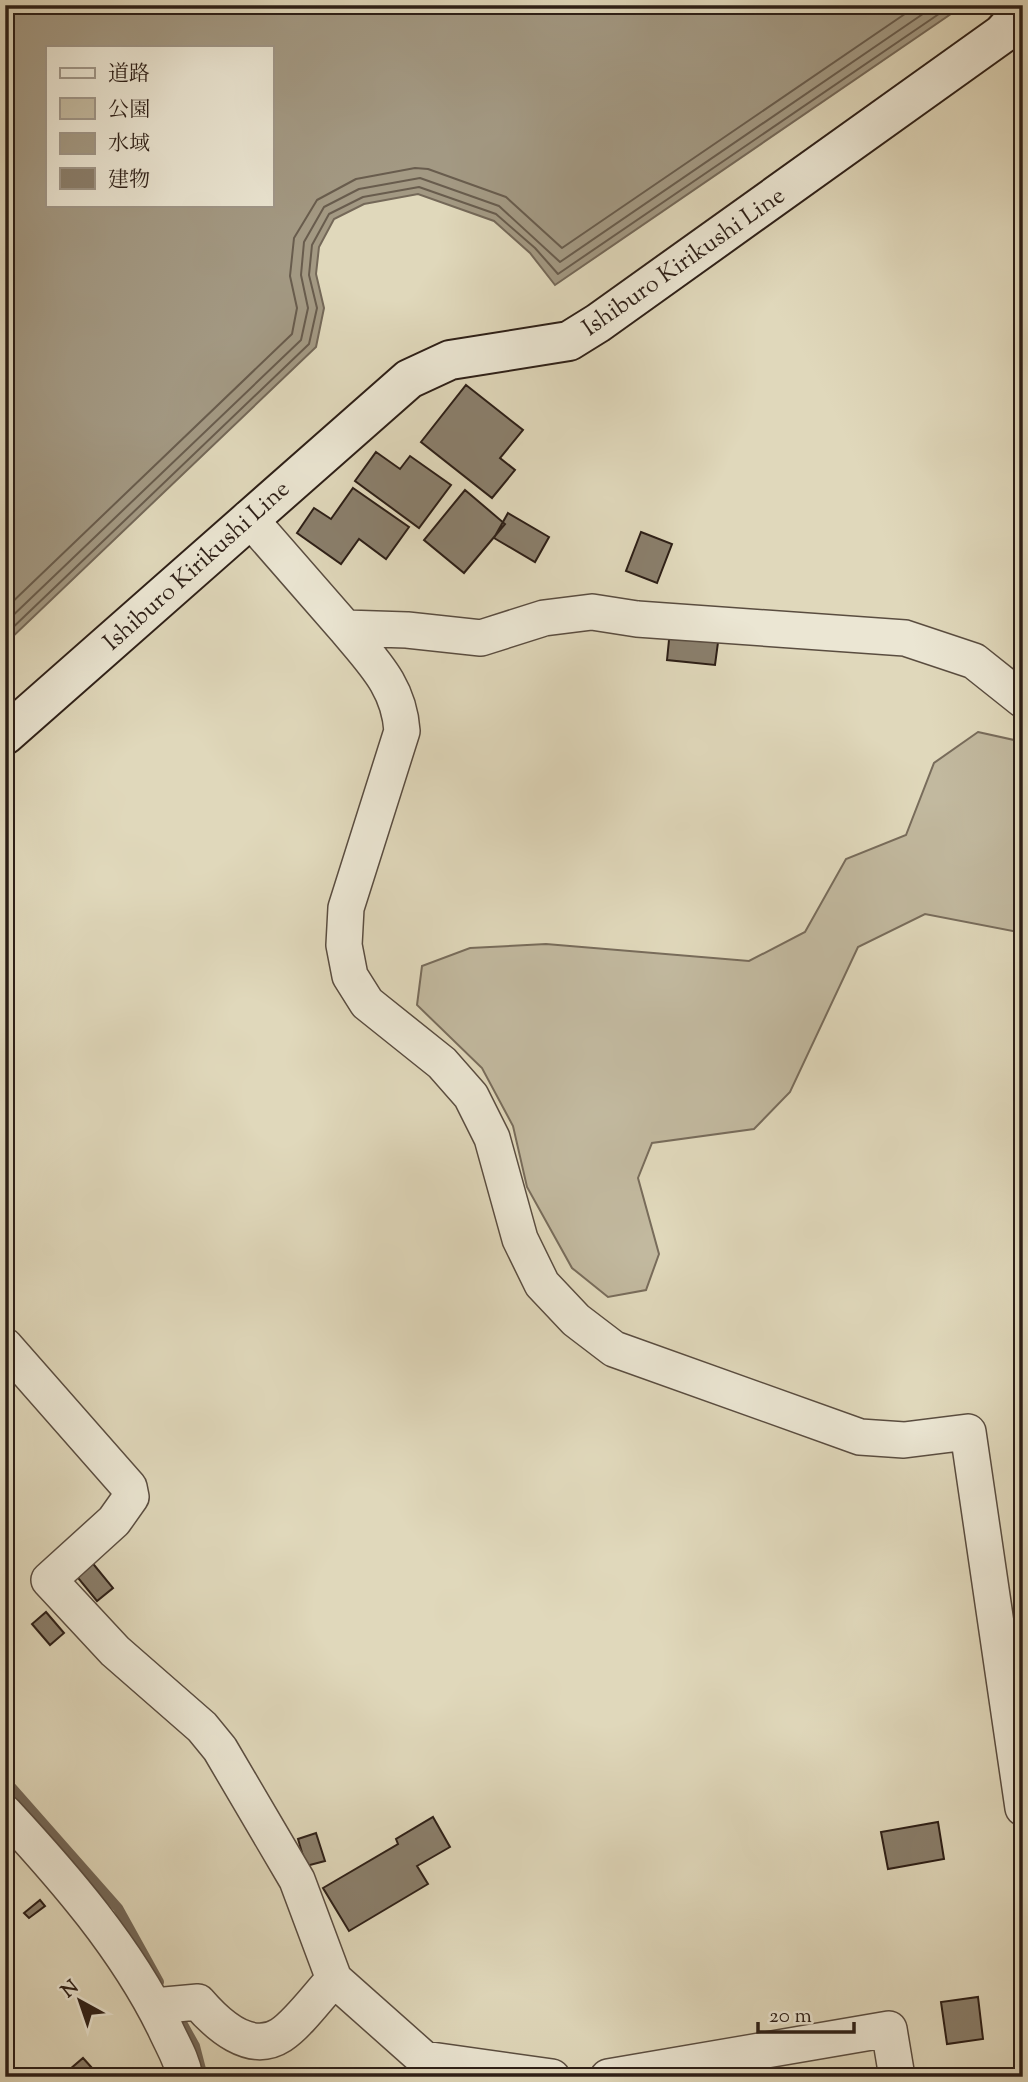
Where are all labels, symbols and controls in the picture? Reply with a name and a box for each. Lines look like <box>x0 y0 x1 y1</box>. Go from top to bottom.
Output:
legend <box>46 46 273 206</box>
text: 道路 <box>108 60 150 90</box>
text: 公園 <box>108 96 150 126</box>
text: 水域 <box>108 130 150 160</box>
text: 建物 <box>108 166 150 196</box>
street label: Ishiburo Kirikushi Line <box>576 180 792 345</box>
street label: Ishiburo Kirikushi Line <box>97 473 298 660</box>
north arrow <box>46 1966 116 2036</box>
text: N <box>56 1975 85 2005</box>
scale bar <box>758 1991 855 2035</box>
text: 20 m <box>769 2002 812 2032</box>

